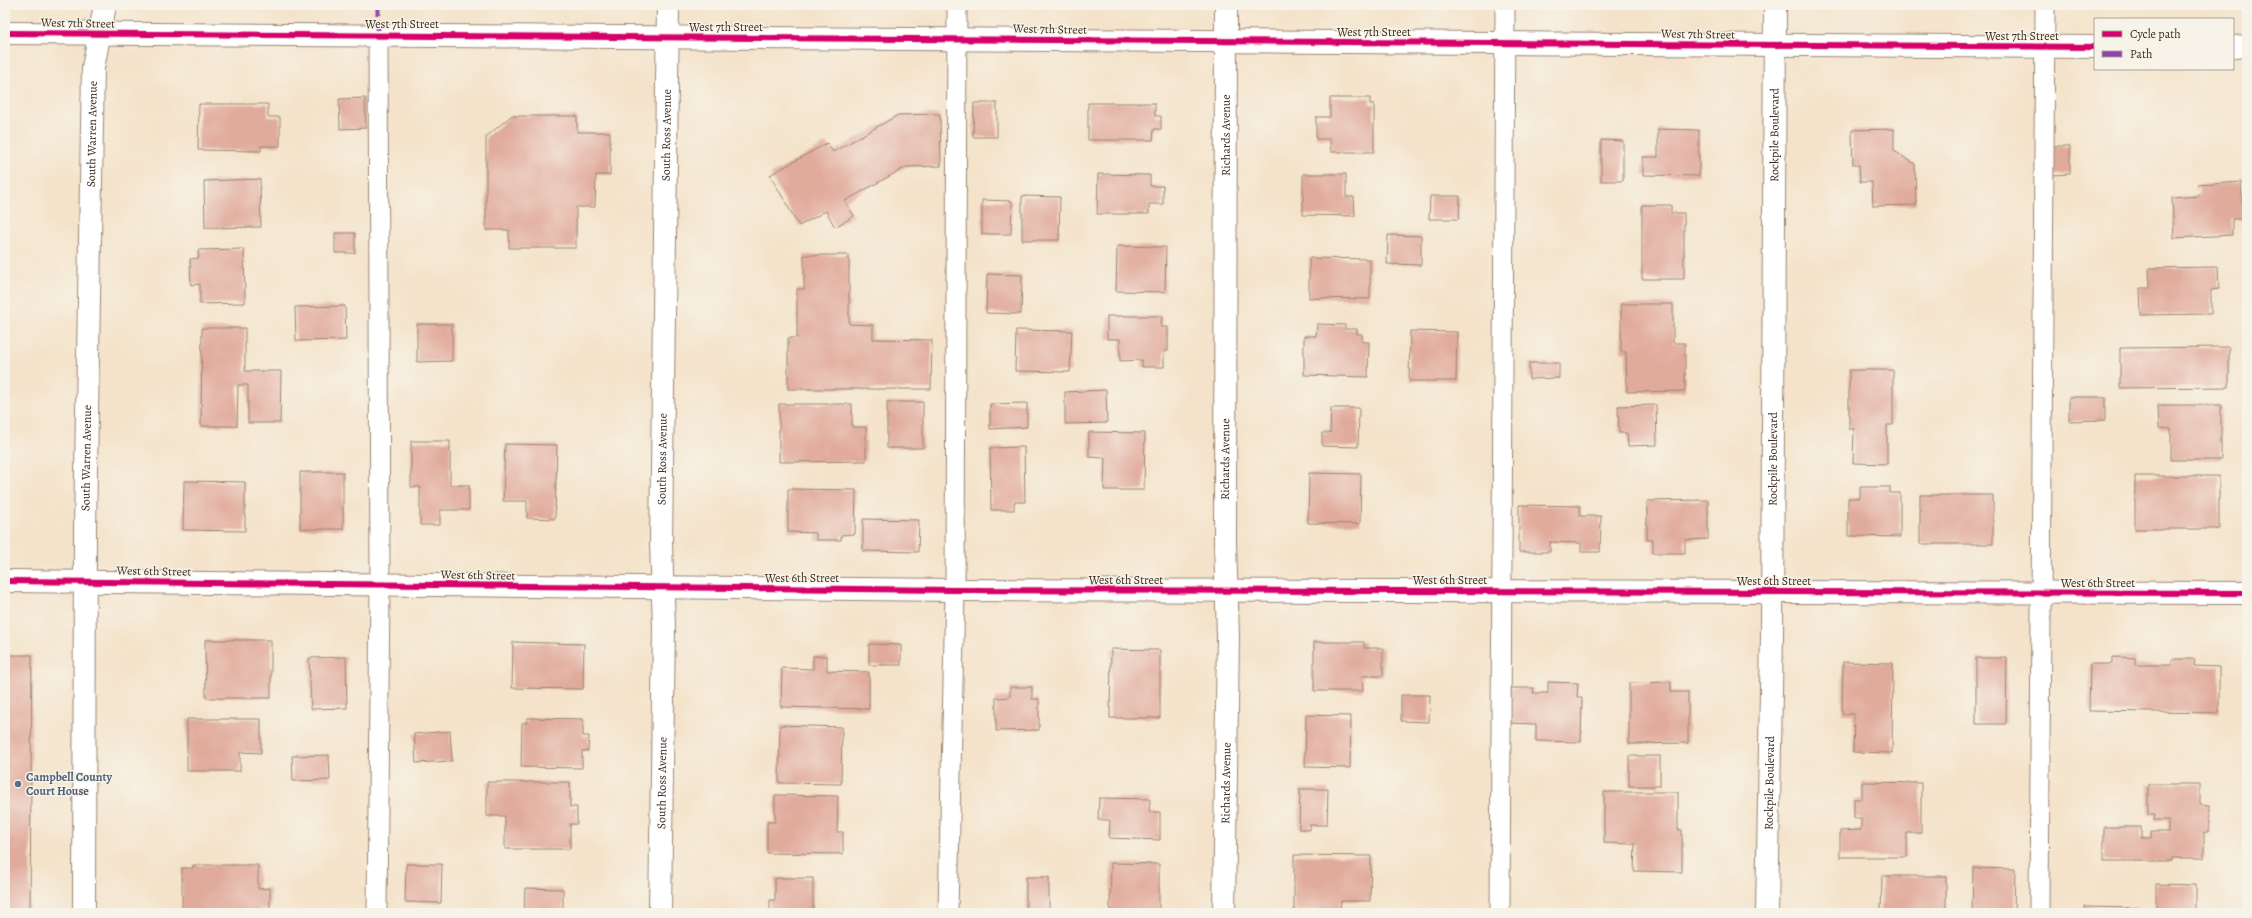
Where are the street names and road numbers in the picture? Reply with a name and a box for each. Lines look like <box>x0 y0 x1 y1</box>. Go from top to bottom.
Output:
street label: West 7th Street <box>40 14 115 32</box>
street label: West 7th Street <box>364 16 439 32</box>
street label: West 7th Street <box>688 19 763 35</box>
street label: West 7th Street <box>1012 20 1087 38</box>
street label: West 7th Street <box>1336 24 1411 40</box>
street label: West 7th Street <box>1660 25 1735 43</box>
street label: West 7th Street <box>1984 28 2059 44</box>
street label: South Warren Avenue <box>83 81 101 187</box>
street label: Rockpile Boulevard <box>1766 87 1783 182</box>
street label: South Ross Avenue <box>658 89 675 181</box>
street label: Richards Avenue <box>1218 94 1234 176</box>
street label: South Warren Avenue <box>77 405 95 511</box>
street label: Rockpile Boulevard <box>1765 411 1781 506</box>
street label: South Ross Avenue <box>653 413 671 505</box>
street label: Richards Avenue <box>1217 418 1233 500</box>
street label: West 6th Street <box>116 562 191 580</box>
street label: West 6th Street <box>440 566 515 584</box>
street label: West 6th Street <box>764 570 839 586</box>
street label: West 6th Street <box>1088 572 1163 588</box>
street label: West 6th Street <box>1412 572 1487 588</box>
street label: West 6th Street <box>1736 573 1811 589</box>
street label: West 6th Street <box>2060 575 2135 591</box>
street label: Rockpile Boulevard <box>1760 735 1778 830</box>
street label: South Ross Avenue <box>653 737 670 829</box>
street label: Richards Avenue <box>1217 742 1234 824</box>

